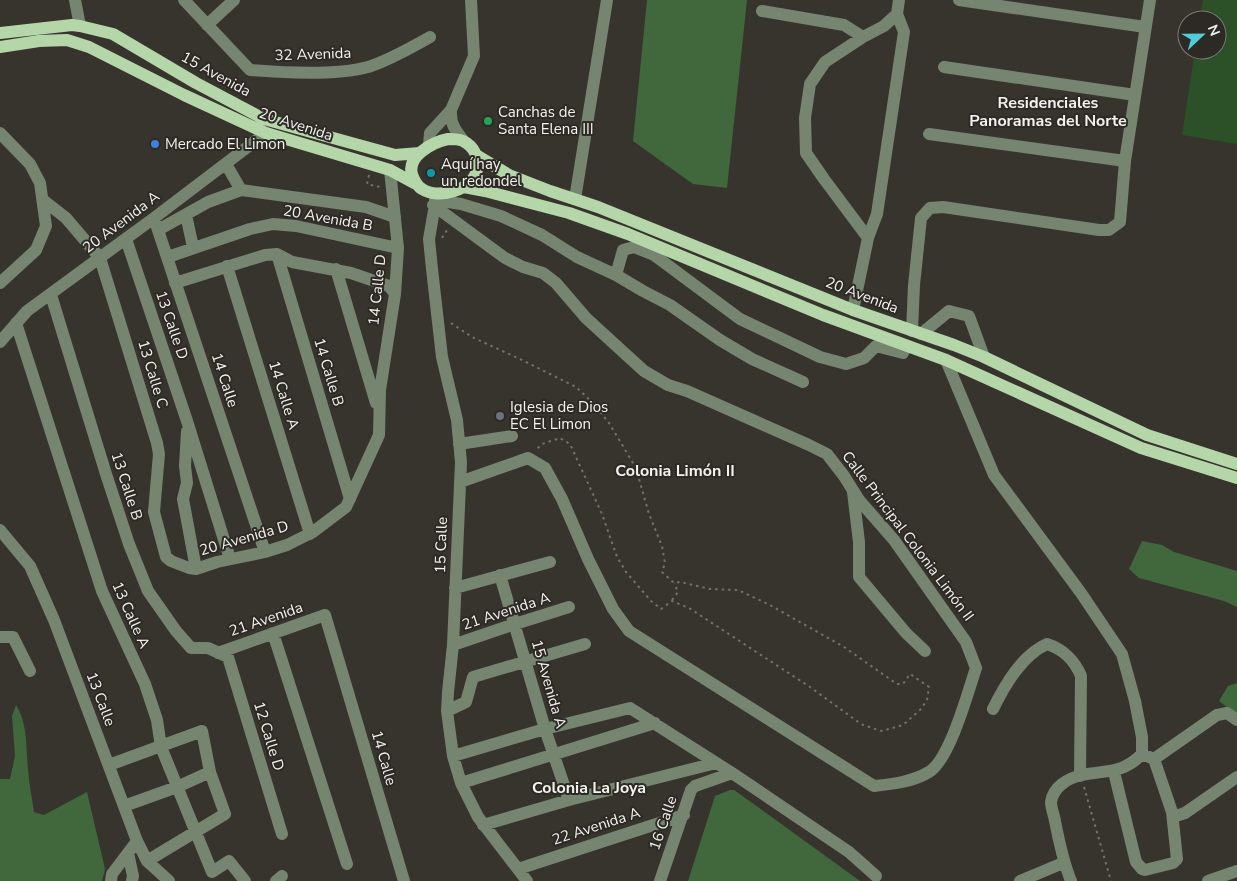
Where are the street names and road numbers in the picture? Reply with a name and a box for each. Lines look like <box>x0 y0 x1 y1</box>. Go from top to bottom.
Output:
street label: 32 Avenida <box>274 43 352 65</box>
street label: 15 Avenida <box>178 47 254 101</box>
street label: 20 Avenida <box>256 103 336 145</box>
street label: 20 Avenida A <box>78 186 164 258</box>
street label: 20 Avenida B <box>282 200 374 236</box>
street label: 14 Calle D <box>363 253 391 327</box>
street label: 20 Avenida <box>823 272 901 318</box>
street label: 13 Calle D <box>151 288 193 362</box>
street label: 14 Calle B <box>309 335 349 409</box>
street label: 13 Calle C <box>133 337 173 411</box>
street label: 14 Calle <box>207 350 243 410</box>
street label: 14 Calle A <box>264 358 304 432</box>
street label: Calle Principal Colonia Limón II <box>837 447 979 625</box>
street label: 13 Calle B <box>107 449 147 523</box>
street label: 20 Avenida D <box>197 516 291 560</box>
street label: 15 Calle <box>430 516 452 574</box>
street label: 13 Calle A <box>107 578 155 652</box>
street label: 21 Avenida A <box>459 587 553 635</box>
street label: 21 Avenida <box>226 597 306 641</box>
street label: 15 Avenida A <box>527 637 571 731</box>
street label: 13 Calle <box>82 669 120 729</box>
street label: 12 Calle D <box>249 699 289 773</box>
street label: 14 Calle <box>367 728 401 788</box>
street label: 16 Calle <box>644 793 682 853</box>
street label: 22 Avenida A <box>549 802 643 850</box>

